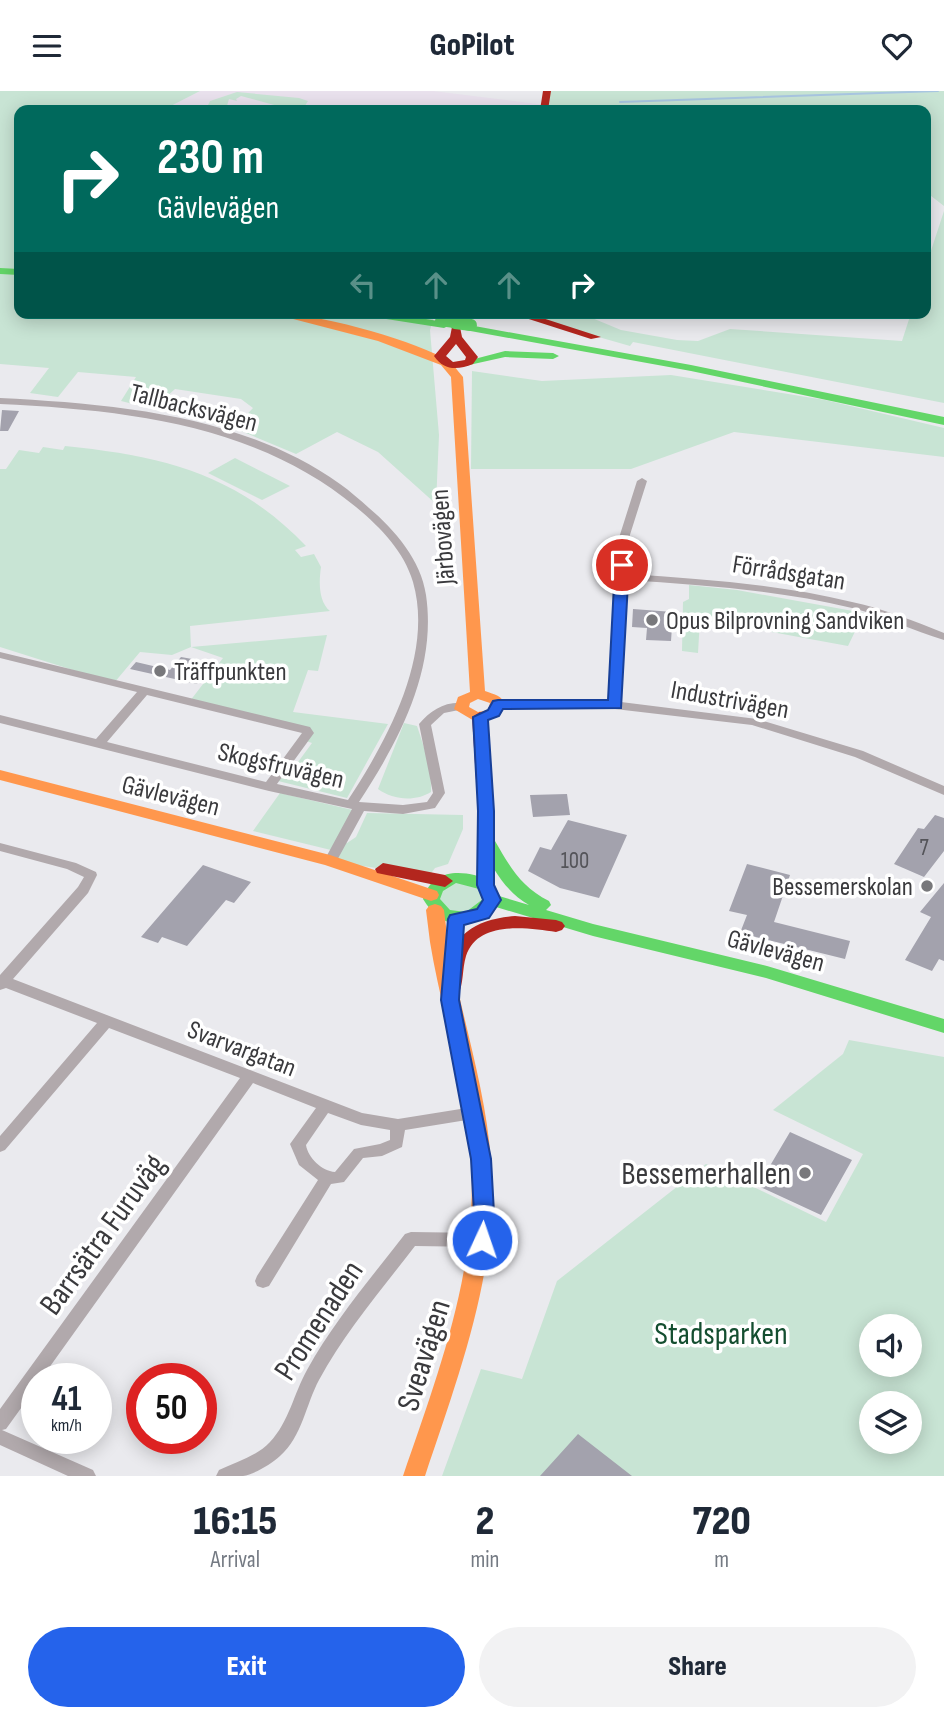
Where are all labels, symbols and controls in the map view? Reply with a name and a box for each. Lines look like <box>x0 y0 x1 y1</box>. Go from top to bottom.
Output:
text: GoPilot <box>430 26 514 65</box>
icon: menu <box>28 27 66 65</box>
icon: heart <box>878 27 916 65</box>
text: 230 m <box>157 129 264 188</box>
icon: right <box>42 133 133 224</box>
text: Gävlevägen <box>157 189 279 228</box>
icon: left <box>344 266 382 304</box>
icon: ahead <box>417 266 455 304</box>
icon: ahead <box>490 266 528 304</box>
icon: right <box>563 266 601 304</box>
street label: Tallbacksvägen <box>127 378 260 439</box>
street label: Järbovägen <box>425 488 462 587</box>
pin <box>592 535 652 595</box>
icon: arrive <box>603 546 641 584</box>
street label: Förrådsgatan <box>730 549 847 598</box>
place label: Opus Bilprovning Sandviken <box>666 606 904 637</box>
marker: Opus Bilprovning Sandviken <box>644 612 660 628</box>
place label: Träffpunkten <box>174 657 287 688</box>
marker: Träffpunkten <box>152 663 168 679</box>
street label: Industrivägen <box>668 675 791 726</box>
street label: Skogsfruvägen <box>215 737 347 796</box>
street label: Gävlevägen <box>119 769 223 824</box>
house number: 7 <box>919 834 929 862</box>
house number: 100 <box>561 847 589 875</box>
place label: Bessemerskolan <box>772 872 913 903</box>
marker: Bessemerskolan <box>919 878 935 894</box>
street label: Gävlevägen <box>724 924 828 979</box>
street label: Svarvargatan <box>183 1015 300 1084</box>
street label: Barrsätra Furuväg <box>32 1147 175 1323</box>
place label: Bessemerhallen <box>621 1155 791 1194</box>
marker: Bessemerhallen <box>797 1165 813 1181</box>
position arrow <box>445 1203 519 1277</box>
street label: Promenaden <box>266 1254 372 1388</box>
street label: Sveavägen <box>389 1295 460 1416</box>
map controls <box>859 1314 922 1454</box>
button: sound <box>859 1314 922 1377</box>
park label: Stadsparken <box>654 1315 788 1354</box>
speed limit sign: 50 <box>126 1363 217 1454</box>
text: 41 <box>51 1378 82 1421</box>
button: layers <box>859 1391 922 1454</box>
text: km/h <box>51 1415 82 1436</box>
text: 16:15 <box>193 1496 277 1547</box>
text: 2 <box>475 1496 494 1547</box>
text: 720 <box>693 1496 751 1547</box>
text: Arrival <box>211 1546 260 1574</box>
text: min <box>470 1546 499 1574</box>
text: m <box>714 1546 729 1574</box>
button: Exit <box>28 1627 465 1707</box>
button: Share <box>479 1627 916 1707</box>

